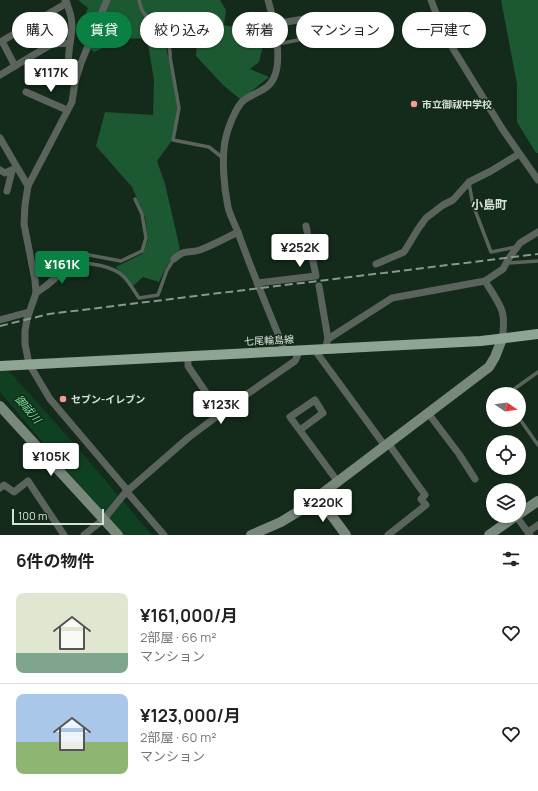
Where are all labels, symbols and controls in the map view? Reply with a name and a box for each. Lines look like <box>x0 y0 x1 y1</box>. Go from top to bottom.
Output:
chip: 購入 <box>12 12 68 48</box>
chip: 賃貸 <box>76 12 132 48</box>
chip: 絞り込み <box>140 12 224 48</box>
chip: 新着 <box>232 12 288 48</box>
chip: マンション <box>296 12 394 48</box>
chip: 一戸建て <box>402 12 486 48</box>
pin: ¥117K <box>23 59 79 93</box>
text: ¥117K <box>34 63 68 81</box>
place label: 市立御祓中学校 <box>422 97 492 111</box>
marker: 市立御祓中学校 <box>409 99 419 109</box>
district label: 小島町 <box>471 196 507 213</box>
pin: ¥252K <box>272 234 328 268</box>
text: ¥252K <box>280 238 320 256</box>
pin: ¥161K <box>34 251 90 285</box>
text: ¥161K <box>44 255 80 273</box>
street label: 七尾輪島線 <box>244 332 294 348</box>
north arrow <box>486 387 526 427</box>
map controls <box>486 387 526 523</box>
water label: 御祓川 <box>12 391 45 427</box>
pin: ¥123K <box>193 391 249 425</box>
place label: セブン-イレブン <box>71 392 145 406</box>
marker: セブン-イレブン <box>58 394 68 404</box>
text: ¥123K <box>202 395 240 413</box>
button: locate <box>486 435 526 475</box>
pin: ¥105K <box>23 443 79 477</box>
text: ¥105K <box>32 447 70 465</box>
button: layers <box>486 483 526 523</box>
pin: ¥220K <box>295 489 351 523</box>
text: ¥220K <box>303 493 343 511</box>
scale bar <box>12 507 104 526</box>
text: 100 m <box>18 508 47 523</box>
icon: filters <box>500 548 522 570</box>
text: 6件の物件 <box>16 549 95 572</box>
text: ¥161,000/月 <box>140 604 238 627</box>
icon: home <box>48 609 96 657</box>
icon: heart <box>500 622 522 644</box>
text: 2部屋 · 66 m² <box>140 628 217 646</box>
text: マンション <box>140 647 205 665</box>
text: ¥123,000/月 <box>140 704 241 727</box>
icon: home <box>48 710 96 758</box>
icon: heart <box>500 723 522 745</box>
text: 2部屋 · 60 m² <box>140 728 216 746</box>
text: マンション <box>140 747 205 765</box>

